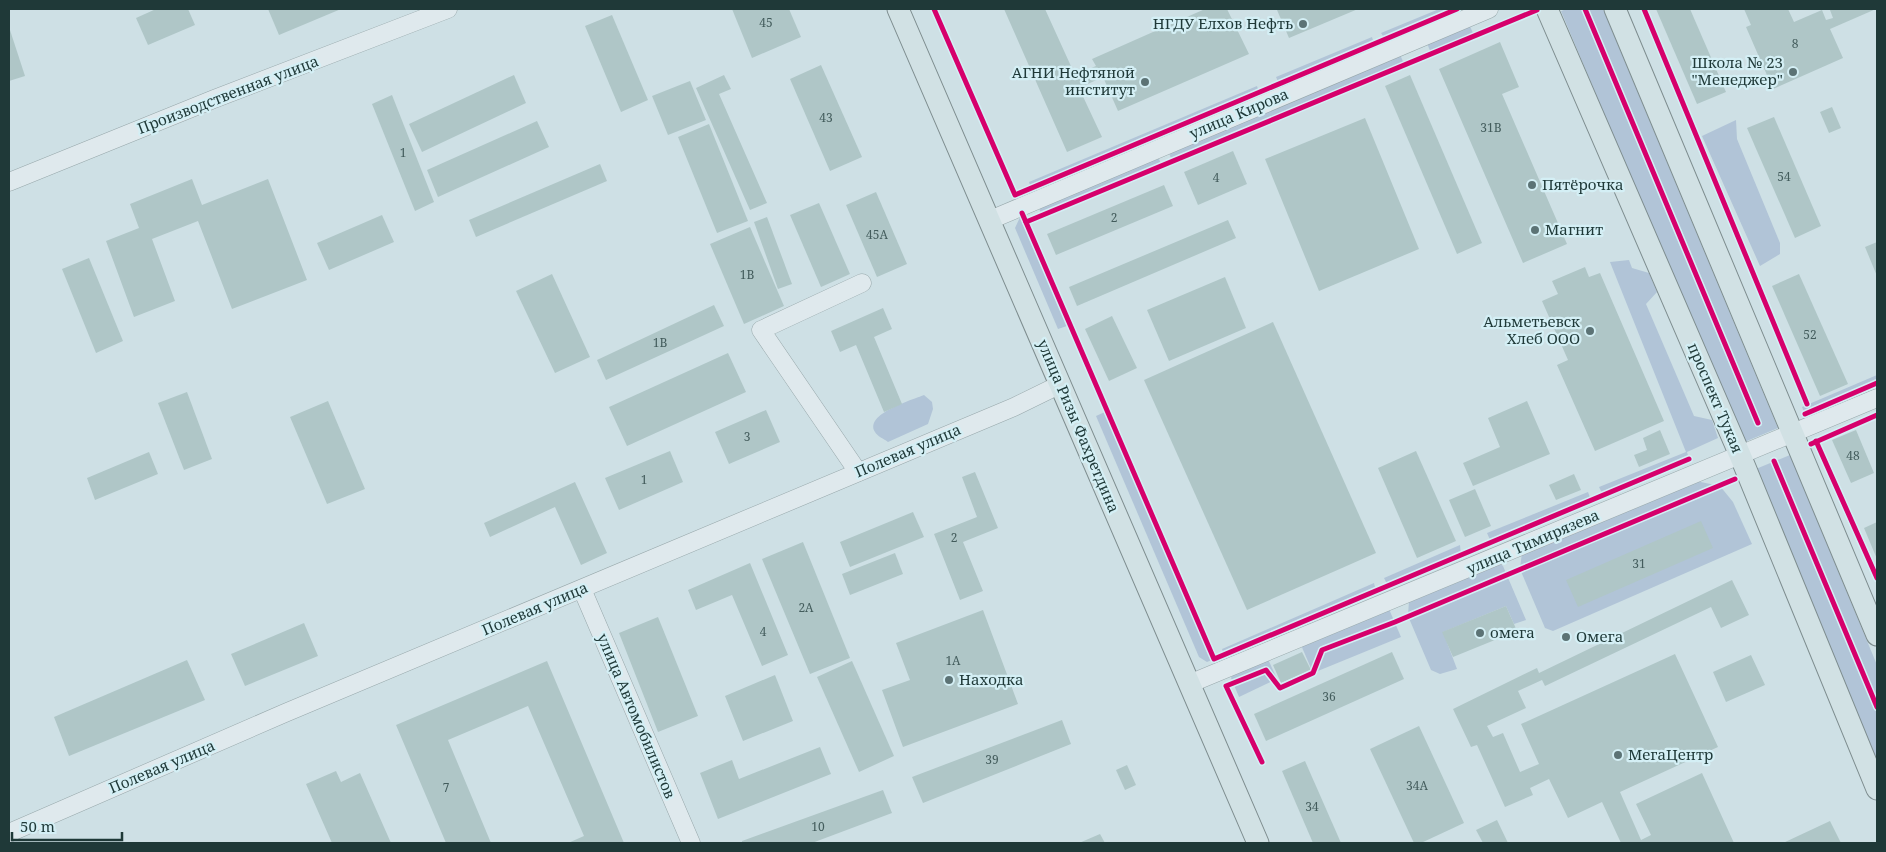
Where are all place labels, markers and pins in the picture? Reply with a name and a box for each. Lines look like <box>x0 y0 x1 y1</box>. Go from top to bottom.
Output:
place label: НГДУ Елхов Нефть <box>1153 13 1293 33</box>
marker: НГДУ Елхов Нефть <box>1297 18 1309 30</box>
place label: Школа № 23 "Менеджер" <box>1692 52 1783 89</box>
place label: АГНИ Нефтяной институт <box>1012 62 1135 99</box>
marker: Школа № 23 "Менеджер" <box>1787 66 1799 78</box>
marker: АГНИ Нефтяной институт <box>1139 76 1151 88</box>
place label: Пятёрочка <box>1542 174 1623 194</box>
marker: Пятёрочка <box>1526 179 1538 191</box>
place label: Магнит <box>1545 219 1603 239</box>
marker: Магнит <box>1529 224 1541 236</box>
place label: Альметьевск Хлеб ООО <box>1483 311 1580 348</box>
marker: Альметьевск Хлеб ООО <box>1584 325 1596 337</box>
place label: омега <box>1490 622 1535 642</box>
place label: Омега <box>1576 626 1623 646</box>
marker: омега <box>1474 627 1486 639</box>
marker: Омега <box>1560 631 1572 643</box>
place label: Находка <box>959 669 1024 689</box>
marker: Находка <box>943 674 955 686</box>
place label: МегаЦентр <box>1628 744 1713 764</box>
marker: МегаЦентр <box>1612 749 1624 761</box>

